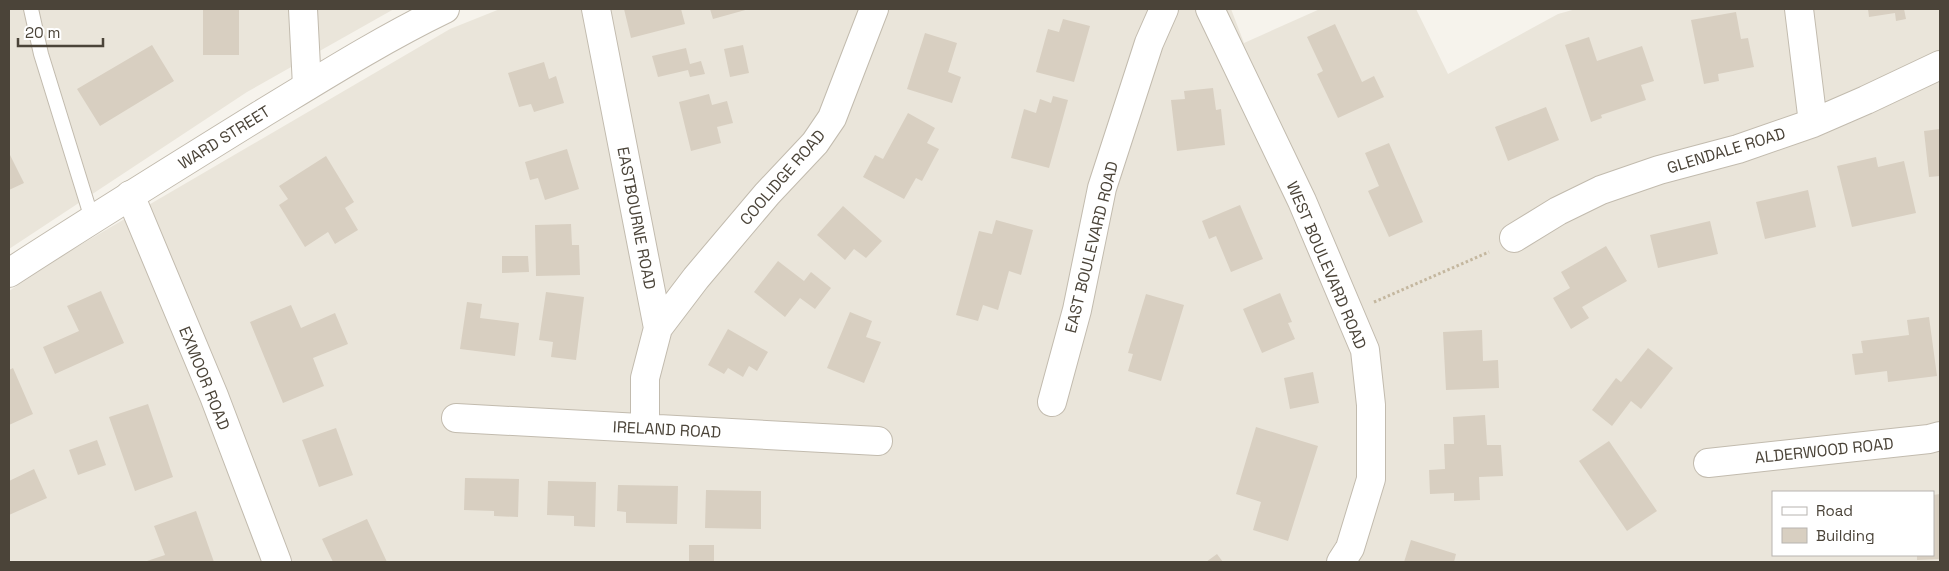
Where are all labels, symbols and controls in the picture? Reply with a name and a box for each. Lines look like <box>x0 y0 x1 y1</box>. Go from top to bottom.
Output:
scale bar <box>18 15 102 47</box>
text: 20 m <box>25 23 60 42</box>
street label: WARD STREET <box>174 101 274 174</box>
street label: GLENDALE ROAD <box>1664 123 1788 178</box>
street label: COOLIDGE ROAD <box>735 125 830 229</box>
street label: EASTBOURNE ROAD <box>612 145 661 291</box>
street label: EAST BOULEVARD ROAD <box>1060 159 1123 335</box>
street label: WEST BOULEVARD ROAD <box>1282 178 1371 352</box>
street label: EXMOOR ROAD <box>174 323 235 433</box>
street label: IRELAND ROAD <box>612 416 722 443</box>
street label: ALDERWOOD ROAD <box>1754 433 1895 468</box>
legend <box>1772 491 1934 556</box>
text: Road <box>1816 501 1853 520</box>
text: Building <box>1816 526 1875 545</box>

